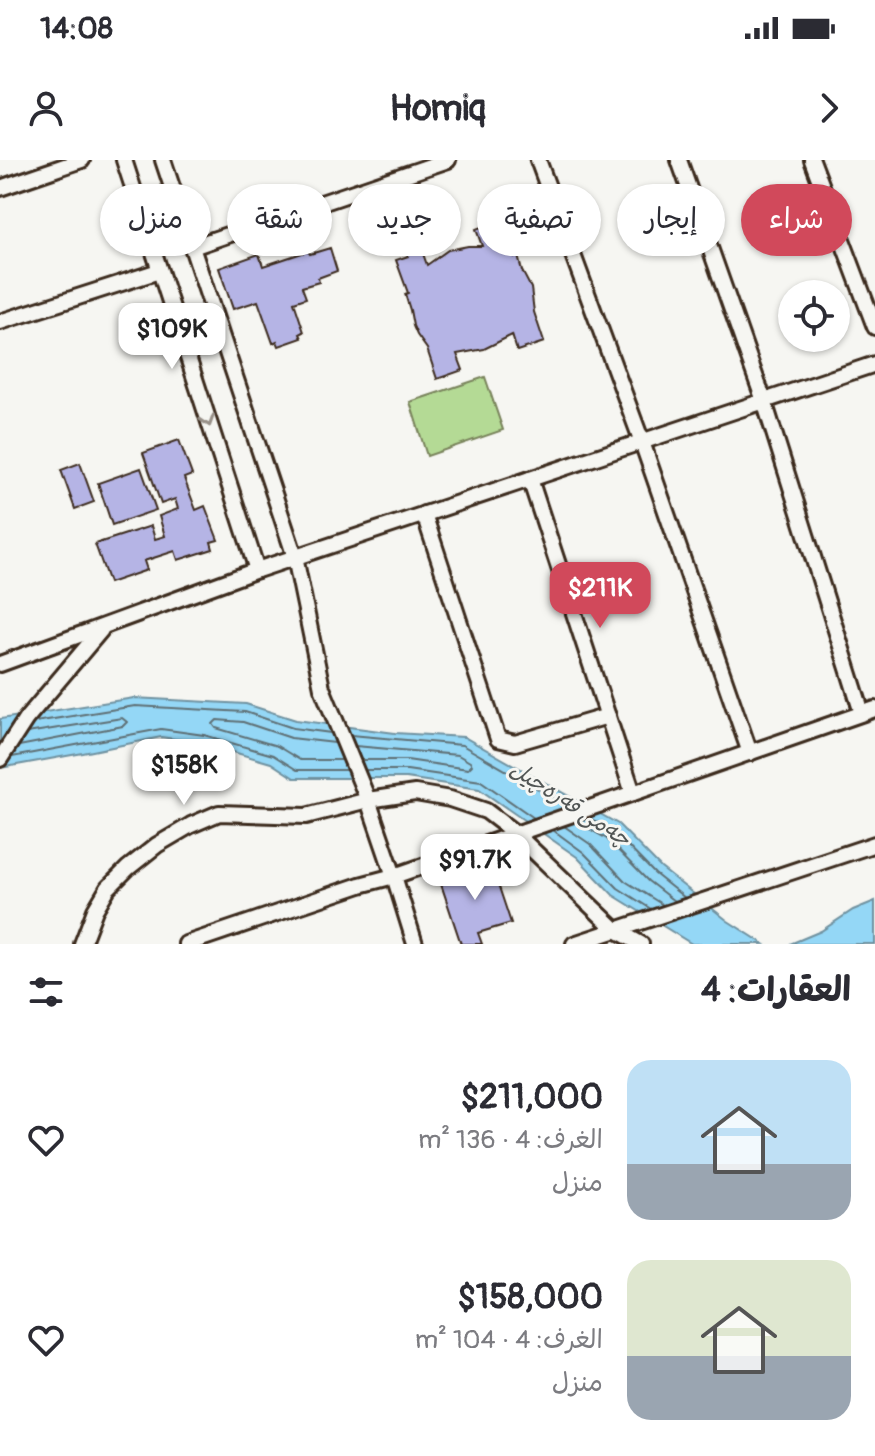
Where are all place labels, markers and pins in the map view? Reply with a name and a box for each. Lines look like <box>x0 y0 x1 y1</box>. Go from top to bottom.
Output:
pin: $109K <box>116 303 228 371</box>
pin: $211K <box>544 562 656 630</box>
pin: $158K <box>128 739 240 807</box>
pin: $91.7K <box>410 834 540 902</box>

